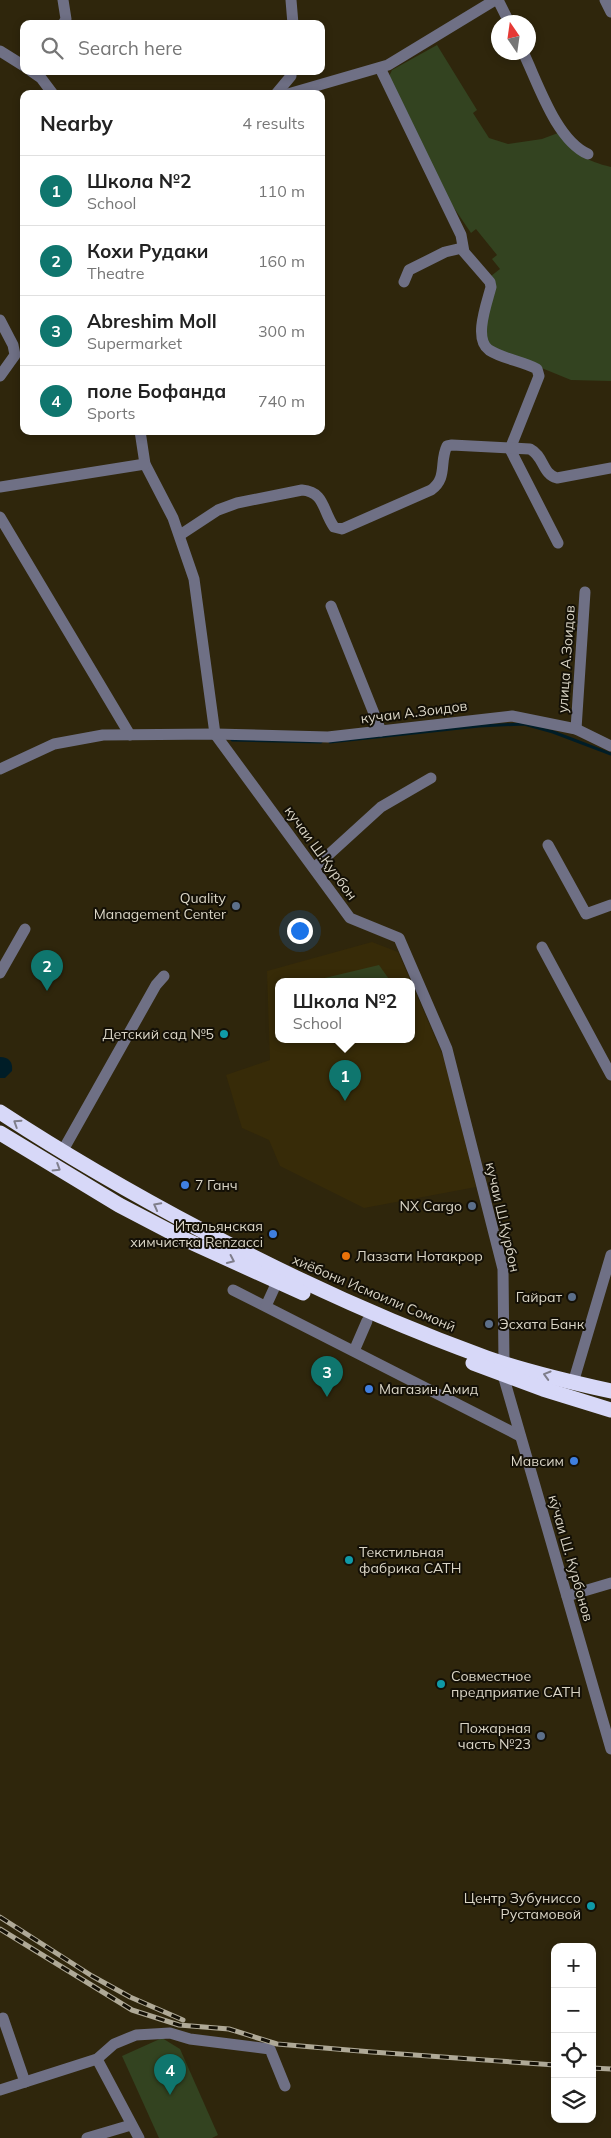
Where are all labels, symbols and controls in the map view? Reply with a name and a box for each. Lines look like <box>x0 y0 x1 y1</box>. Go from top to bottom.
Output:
north arrow <box>491 15 536 60</box>
search box <box>20 20 325 75</box>
icon: search <box>38 34 66 62</box>
text: Search here <box>78 36 182 60</box>
text: Nearby <box>40 110 113 136</box>
text: 4 results <box>242 113 305 133</box>
text: Школа №2 <box>87 169 191 193</box>
text: 1 <box>51 181 61 201</box>
text: 110 m <box>258 181 305 201</box>
text: School <box>87 193 136 213</box>
text: Кохи Рудаки <box>87 239 208 263</box>
text: 2 <box>51 251 61 271</box>
text: 160 m <box>258 251 305 271</box>
text: Theatre <box>87 263 144 283</box>
text: Abreshim Moll <box>87 309 217 333</box>
text: 3 <box>51 321 61 341</box>
text: 300 m <box>258 321 305 341</box>
text: Supermarket <box>87 333 182 353</box>
text: поле Бофанда <box>87 379 226 403</box>
text: 4 <box>51 391 61 411</box>
text: 740 m <box>258 391 305 411</box>
text: Sports <box>87 403 135 423</box>
street label: улица А.Зоидов <box>553 604 579 714</box>
street label: кучаи А.Зоидов <box>360 697 469 727</box>
street label: кучаи Ш.Қурбон <box>281 802 361 904</box>
place label: Quality Management Center <box>94 889 227 923</box>
marker: Quality Management Center <box>230 900 242 912</box>
your location <box>287 918 313 944</box>
pin: 2 <box>31 950 63 991</box>
popup <box>275 978 415 1043</box>
text: Школа №2 <box>293 989 397 1013</box>
text: School <box>293 1013 342 1033</box>
place label: Детский сад №5 <box>102 1025 214 1043</box>
marker: Детский сад №5 <box>218 1028 230 1040</box>
pin: 1 <box>329 1060 361 1101</box>
one-way arrow <box>13 1120 22 1130</box>
street label: кучаи Ш.Қурбон <box>482 1160 524 1274</box>
one-way arrow <box>51 1161 60 1171</box>
place label: 7 Ганч <box>195 1176 238 1194</box>
marker: 7 Ганч <box>179 1179 191 1191</box>
place label: NX Cargo <box>400 1197 462 1215</box>
marker: NX Cargo <box>466 1200 478 1212</box>
one-way arrow <box>153 1202 162 1212</box>
place label: Итальянская химчистка Renzacci <box>130 1217 263 1251</box>
marker: Итальянская химчистка Renzacci <box>267 1228 279 1240</box>
place label: Лаззати Нотакрор <box>356 1247 483 1265</box>
street label: хиёбони Исмоили Сомонӣ <box>290 1250 458 1336</box>
marker: Лаззати Нотакрор <box>340 1250 352 1262</box>
one-way arrow <box>226 1254 235 1265</box>
place label: Гайрат <box>516 1288 563 1306</box>
marker: Гайрат <box>566 1291 578 1303</box>
place label: Эсxата Банк <box>499 1315 585 1333</box>
marker: Эсxата Банк <box>483 1318 495 1330</box>
pin: 3 <box>311 1356 343 1397</box>
one-way arrow <box>543 1371 551 1381</box>
place label: Магазин Амид <box>379 1380 479 1398</box>
marker: Магазин Амид <box>363 1383 375 1395</box>
place label: Мавсим <box>511 1452 564 1470</box>
marker: Мавсим <box>568 1455 580 1467</box>
street label: кӯчаи Ш. Курбонов <box>544 1493 598 1624</box>
place label: Текстильная фабрика САТН <box>359 1543 461 1577</box>
marker: Текстильная фабрика САТН <box>343 1554 355 1566</box>
place label: Совместное предприятие CATH <box>451 1667 581 1701</box>
marker: Совместное предприятие CATH <box>435 1678 447 1690</box>
place label: Пожарная часть №23 <box>458 1719 531 1753</box>
marker: Пожарная часть №23 <box>535 1730 547 1742</box>
place label: Центр Зубуниссо Рустамовой <box>464 1889 581 1923</box>
marker: Центр Зубуниссо Рустамовой <box>585 1900 597 1912</box>
map controls <box>551 1943 596 2123</box>
button: + <box>551 1943 596 1988</box>
button: − <box>551 1988 596 2033</box>
button: locate <box>551 2033 596 2078</box>
pin: 4 <box>154 2054 186 2095</box>
button: layers <box>551 2078 596 2123</box>

